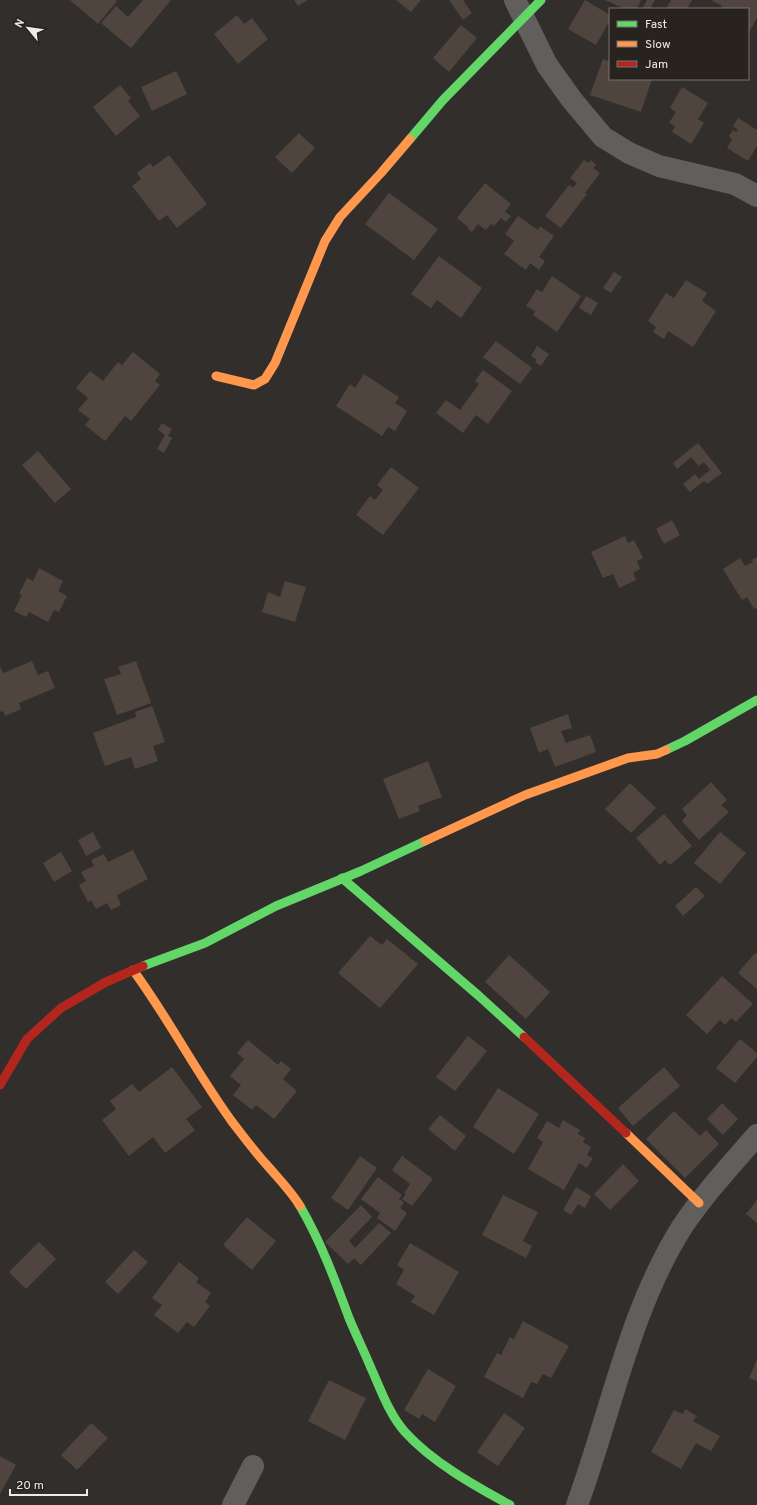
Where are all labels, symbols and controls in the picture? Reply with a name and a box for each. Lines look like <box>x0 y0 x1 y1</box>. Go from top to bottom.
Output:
north arrow <box>8 8 48 48</box>
legend <box>609 8 749 80</box>
text: N <box>12 17 28 30</box>
text: Fast <box>645 17 667 33</box>
text: Slow <box>645 37 671 53</box>
text: Jam <box>645 57 668 73</box>
scale bar <box>10 1471 87 1497</box>
text: 20 m <box>16 1478 44 1494</box>

